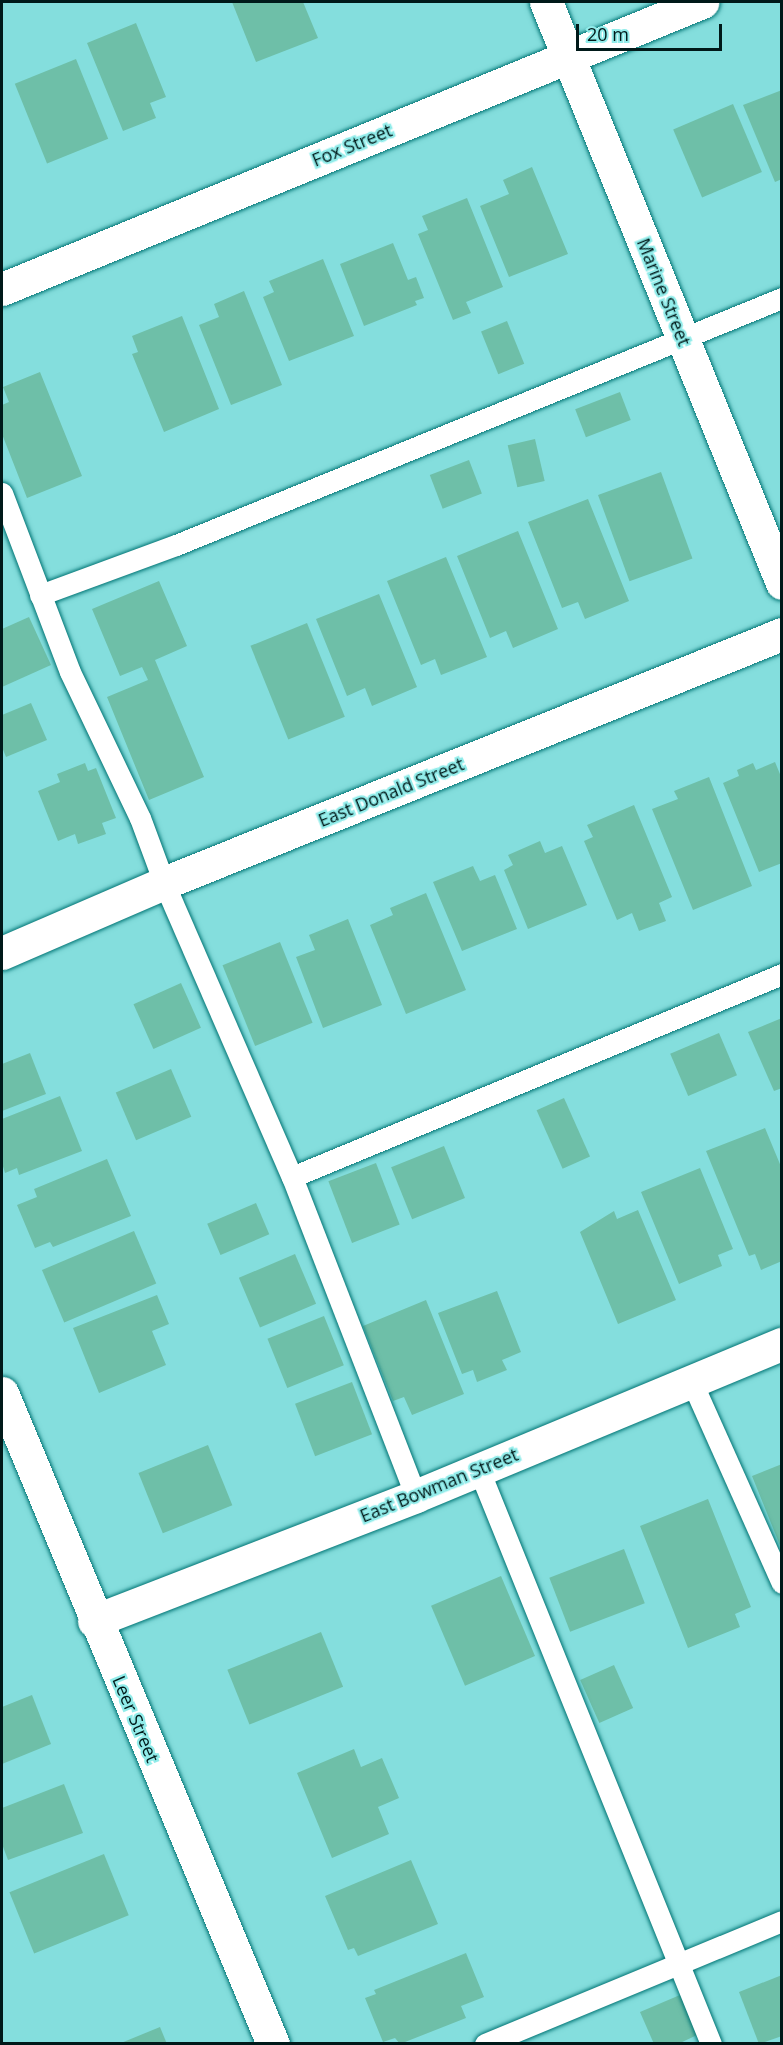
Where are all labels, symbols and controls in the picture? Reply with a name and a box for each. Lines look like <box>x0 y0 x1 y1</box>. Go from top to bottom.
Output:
scale bar <box>579 12 724 50</box>
text: 20 m <box>587 22 629 46</box>
street label: Fox Street <box>309 119 395 171</box>
street label: Marine Street <box>633 235 695 349</box>
street label: East Donald Street <box>315 753 467 831</box>
street label: East Bowman Street <box>357 1443 521 1527</box>
street label: Leer Street <box>108 1672 164 1766</box>

